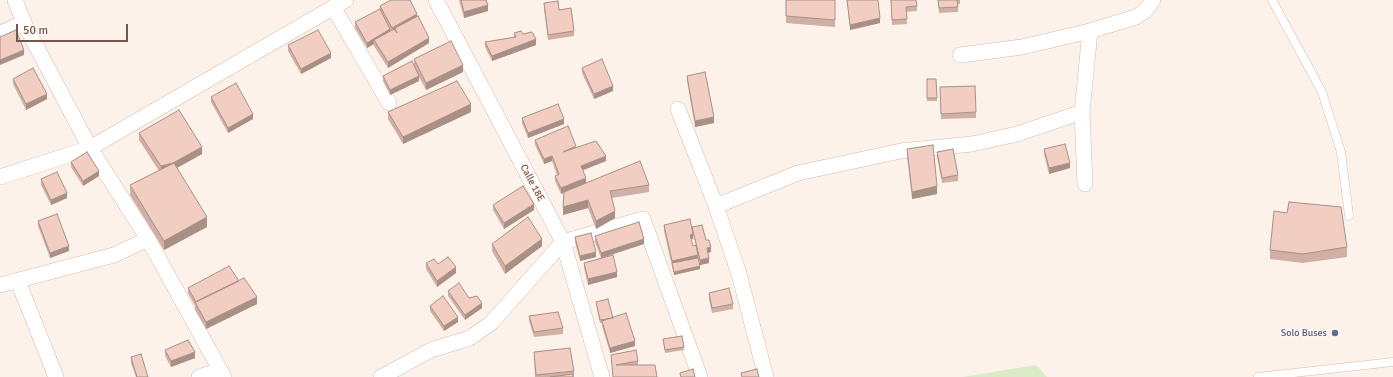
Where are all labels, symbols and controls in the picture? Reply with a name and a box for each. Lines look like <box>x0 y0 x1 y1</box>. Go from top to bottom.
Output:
scale bar <box>18 16 130 42</box>
text: 50 m <box>23 23 48 38</box>
street label: Calle 18E <box>517 162 547 204</box>
place label: Solo Buses <box>1281 327 1327 339</box>
marker: Solo Buses <box>1330 328 1340 338</box>

